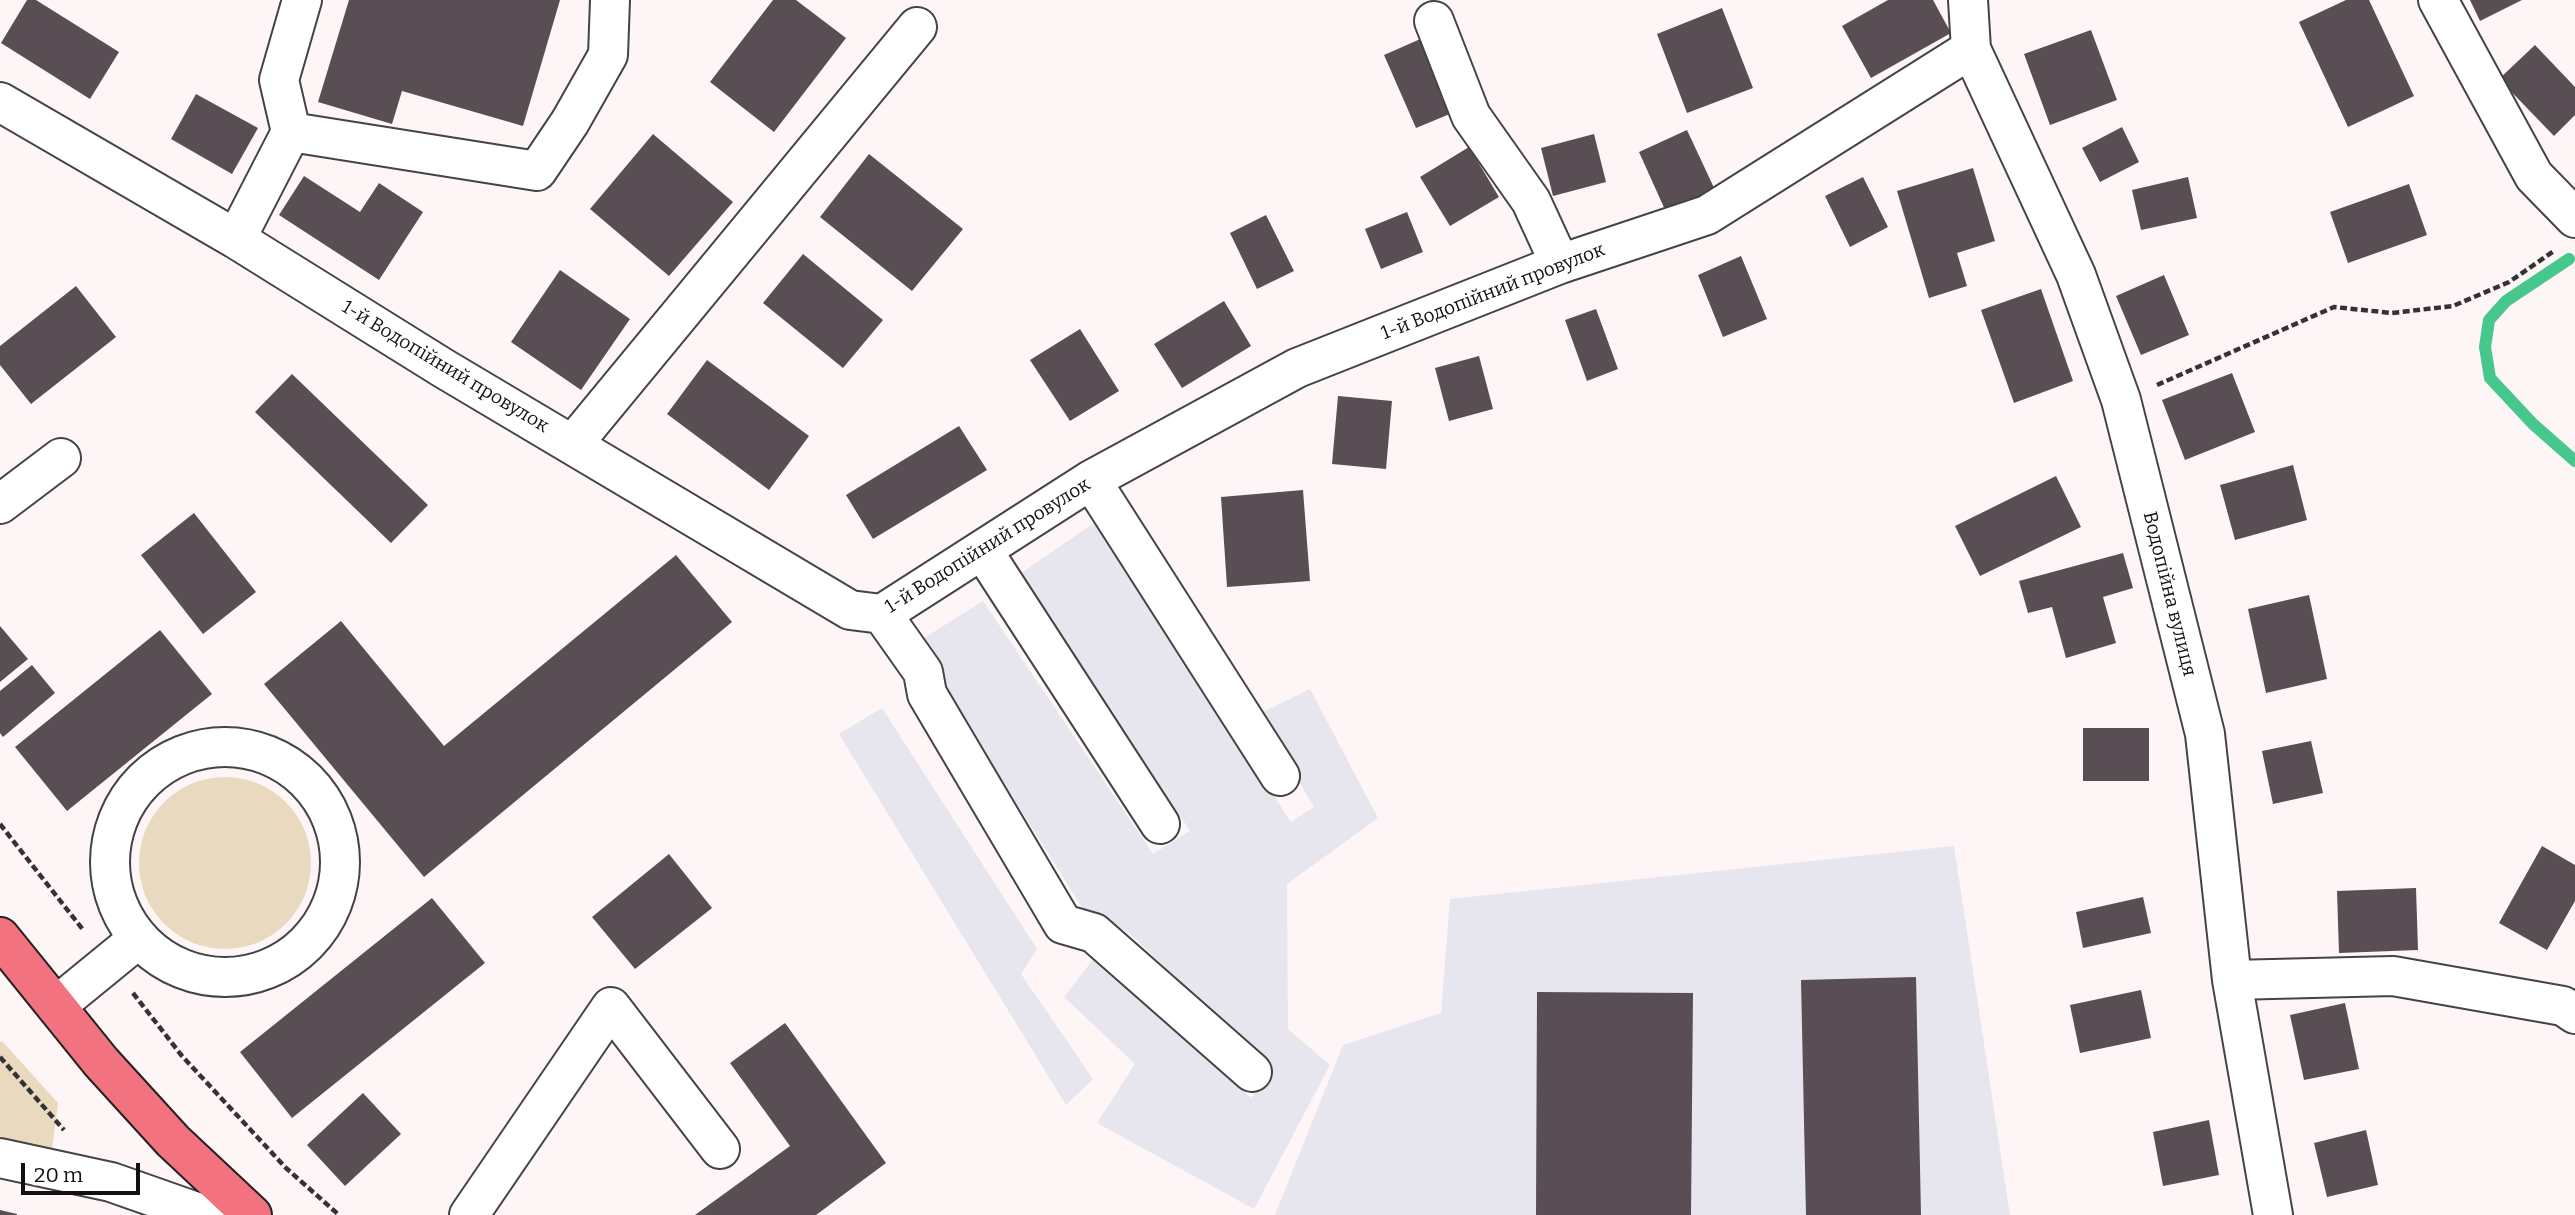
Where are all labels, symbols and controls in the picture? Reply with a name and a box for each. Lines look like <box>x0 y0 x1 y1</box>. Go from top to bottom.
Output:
street label: 1-й Водопійний провулок <box>1378 239 1608 345</box>
street label: 1-й Водопійний провулок <box>337 296 553 438</box>
street label: 1-й Водопійний провулок <box>881 473 1095 619</box>
street label: Водопійна вулиця <box>2137 509 2201 679</box>
scale bar <box>24 1148 144 1192</box>
text: 20 m <box>34 1162 83 1188</box>

